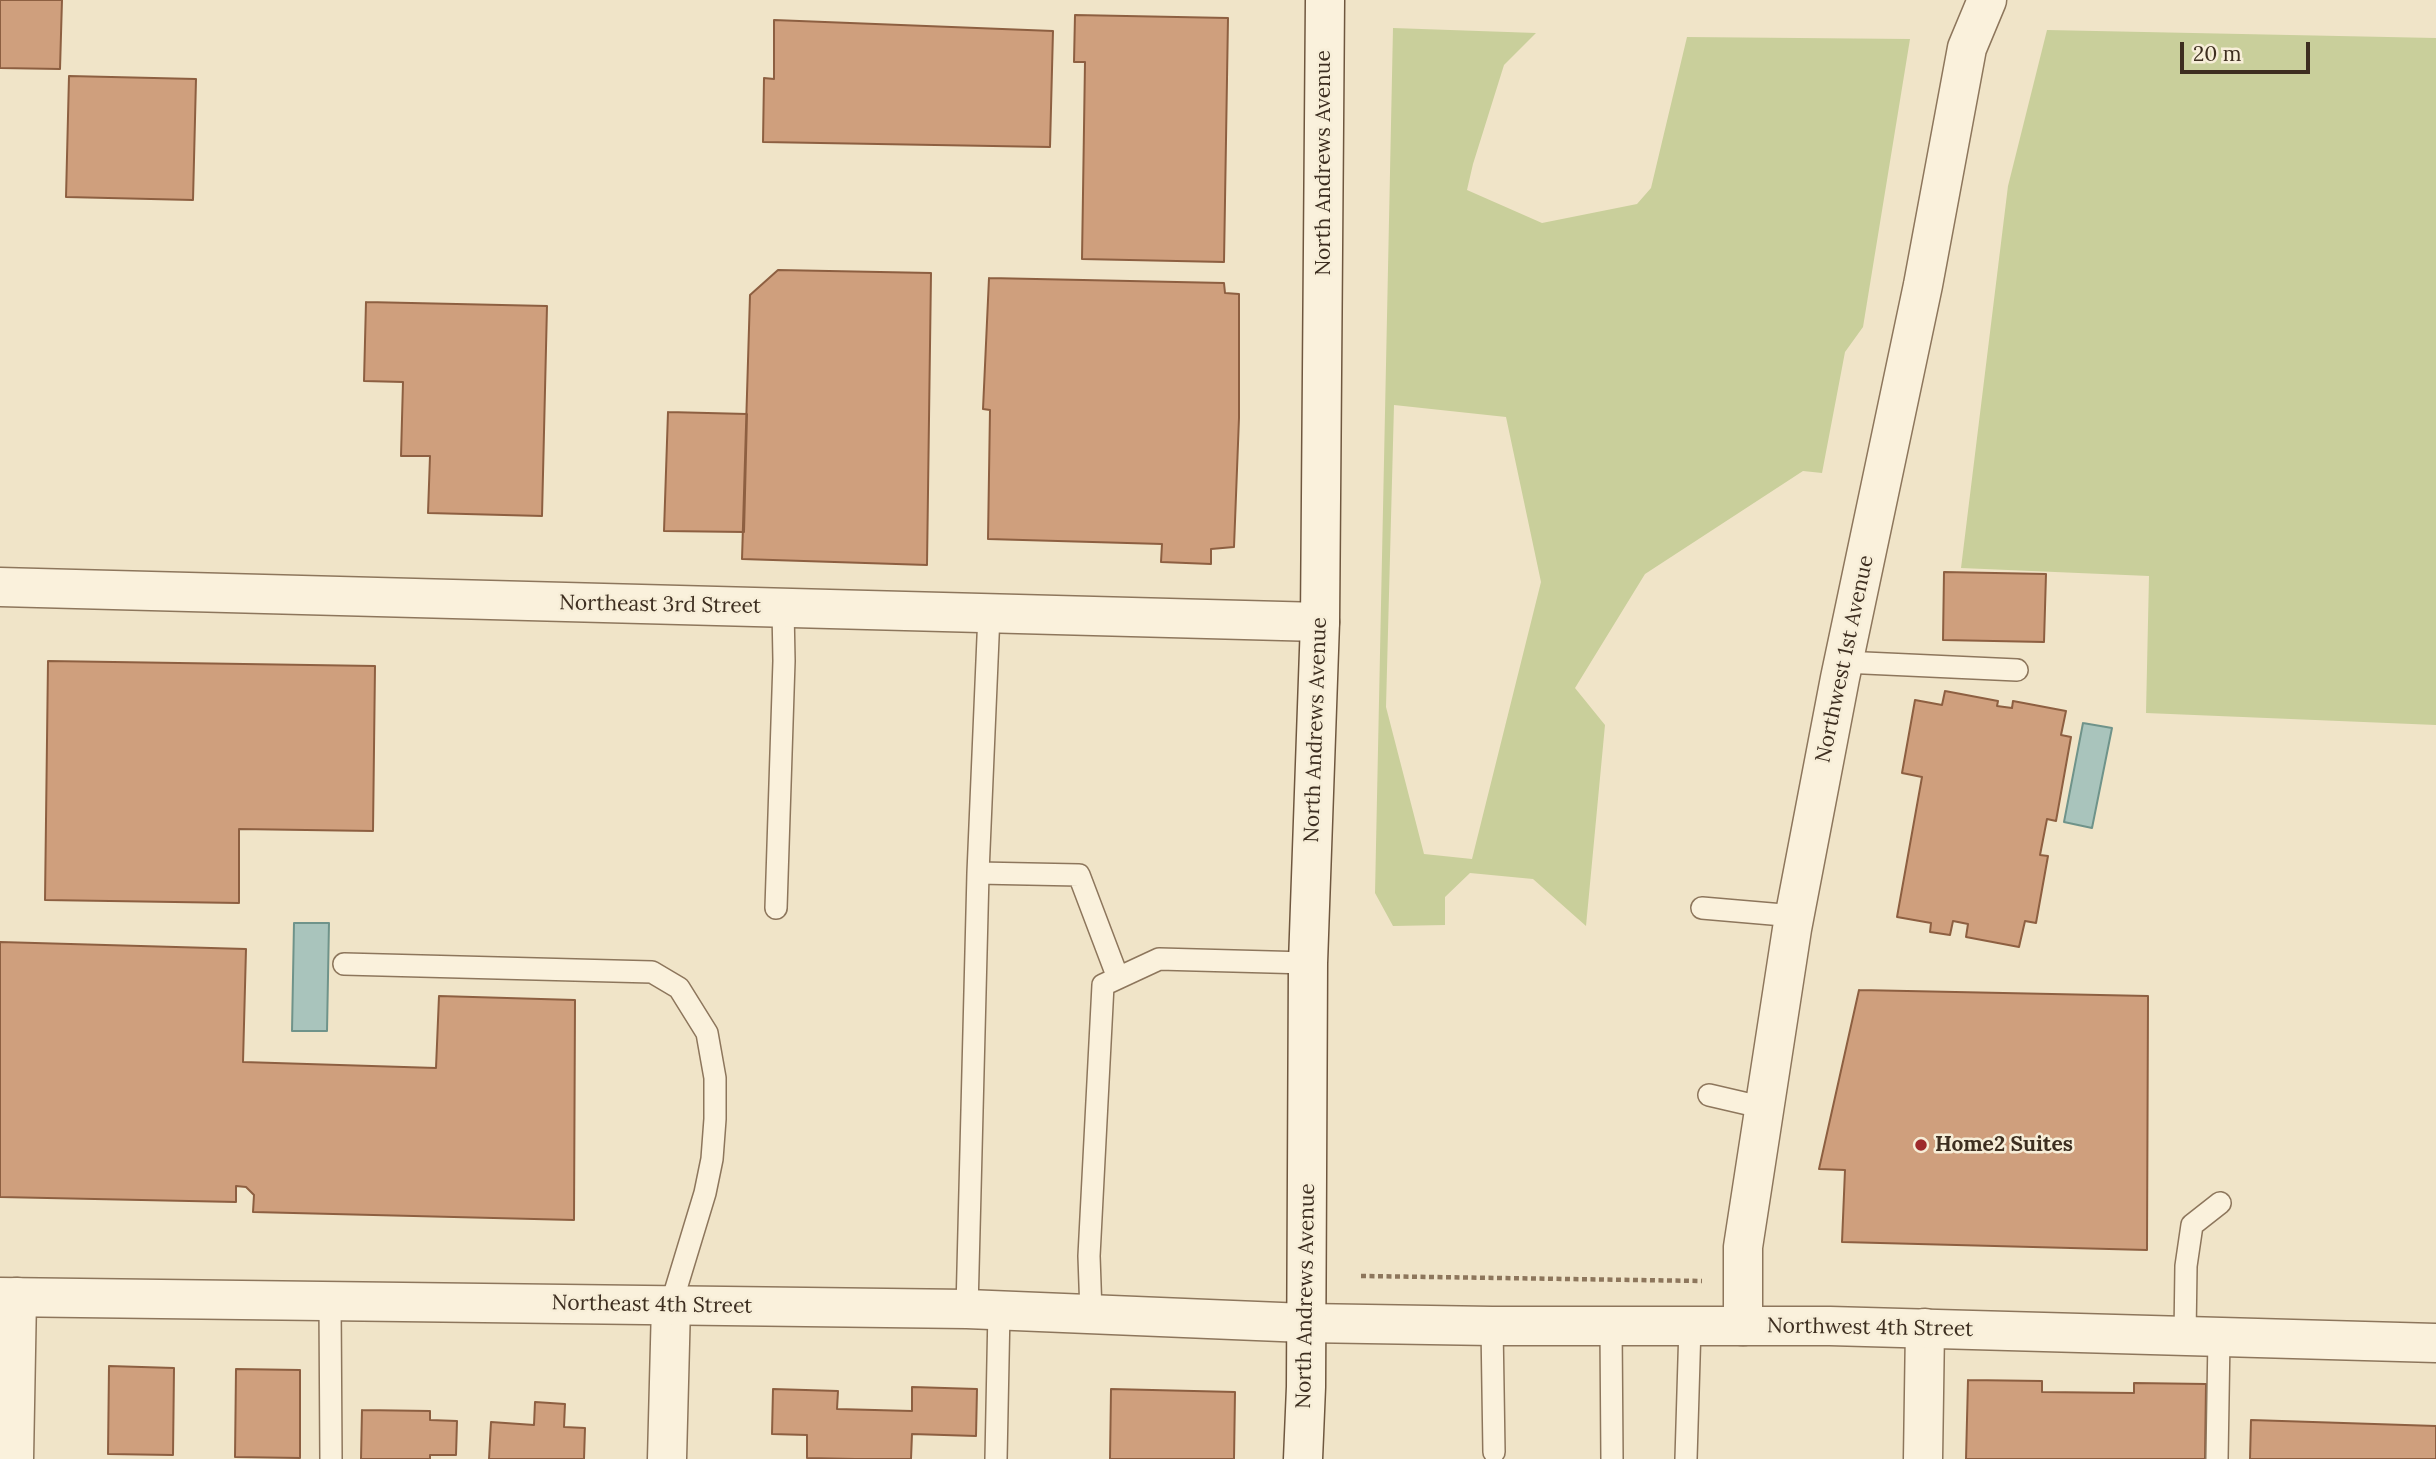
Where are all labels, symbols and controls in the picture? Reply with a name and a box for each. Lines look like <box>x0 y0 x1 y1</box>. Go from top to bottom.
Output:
scale bar <box>2184 28 2314 72</box>
text: 20 m <box>2193 40 2242 67</box>
street label: North Andrews Avenue <box>1311 50 1337 276</box>
street label: Northwest 1st Avenue <box>1811 553 1879 765</box>
street label: Northeast 3rd Street <box>559 591 761 619</box>
street label: North Andrews Avenue <box>1299 617 1333 843</box>
place label: Home2 Suites <box>1935 1132 2073 1158</box>
marker: Home2 Suites <box>1913 1137 1929 1153</box>
street label: North Andrews Avenue <box>1291 1183 1321 1409</box>
street label: Northeast 4th Street <box>551 1291 753 1319</box>
street label: Northwest 4th Street <box>1767 1314 1973 1342</box>

